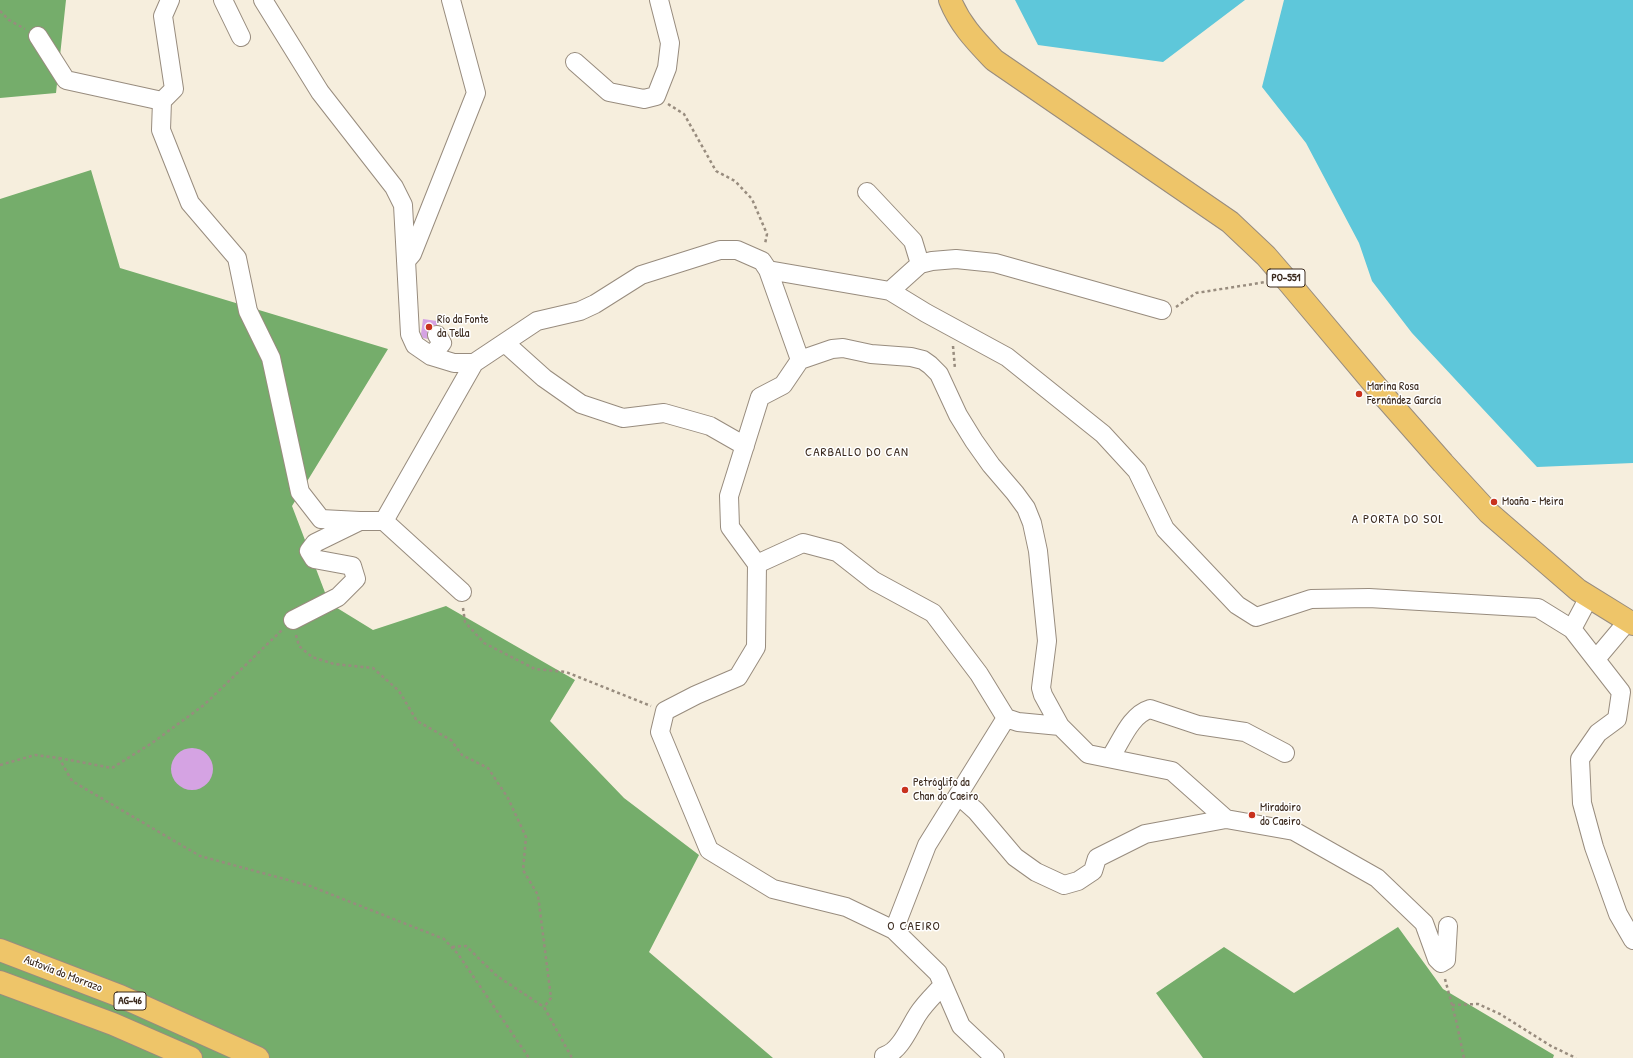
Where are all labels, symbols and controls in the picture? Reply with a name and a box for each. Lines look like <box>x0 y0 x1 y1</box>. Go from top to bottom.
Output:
road number: PO-551 <box>1267 269 1305 287</box>
place label: Río da Fonte da Tella <box>437 313 489 341</box>
marker: Río da Fonte da Tella <box>424 322 434 332</box>
place label: Marina Rosa Fernández García <box>1367 380 1441 408</box>
marker: Marina Rosa Fernández García <box>1354 389 1364 399</box>
district label: CARBALLO DO CAN <box>805 445 909 461</box>
place label: Moaña - Meira <box>1502 495 1563 509</box>
marker: Moaña - Meira <box>1489 497 1499 507</box>
district label: A PORTA DO SOL <box>1352 512 1444 528</box>
place label: Petróglifo da Chan do Caeiro <box>913 776 978 804</box>
marker: Petróglifo da Chan do Caeiro <box>900 785 910 795</box>
place label: Miradoiro do Caeiro <box>1260 801 1301 829</box>
marker: Miradoiro do Caeiro <box>1247 810 1257 820</box>
district label: O CAEIRO <box>887 919 941 935</box>
street label: Autovía do Morrazo <box>22 952 104 996</box>
road number: AG-46 <box>114 992 146 1010</box>

